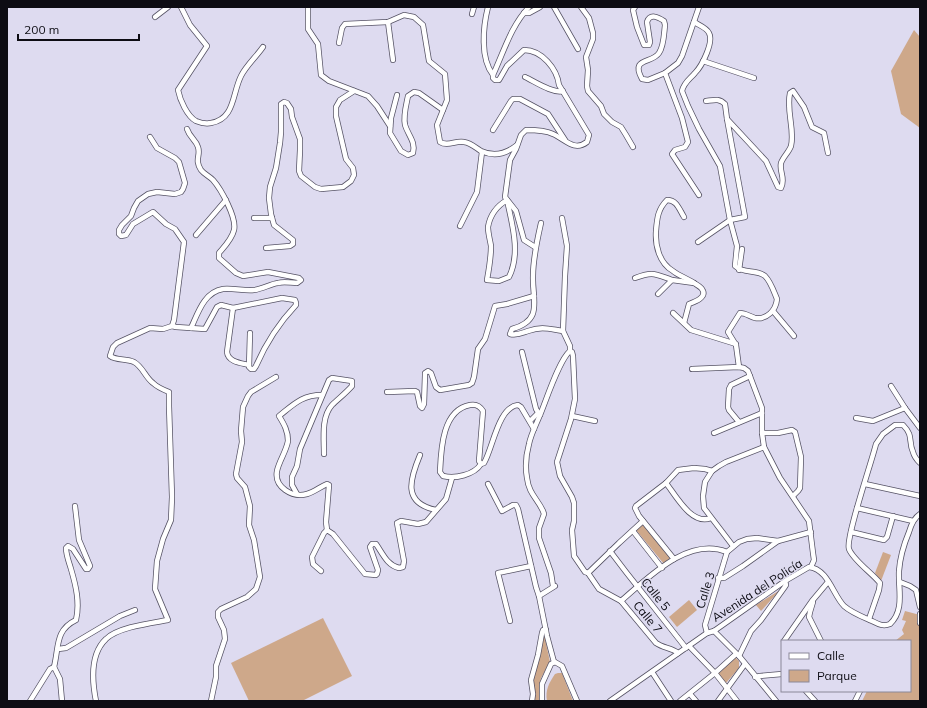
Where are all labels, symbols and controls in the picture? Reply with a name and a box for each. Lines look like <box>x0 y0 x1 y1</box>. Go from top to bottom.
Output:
scale bar <box>18 16 139 42</box>
text: 200 m <box>24 22 59 37</box>
street label: Avenida del Policía <box>709 555 805 625</box>
street label: Calle 3 <box>692 570 718 610</box>
street label: Calle 5 <box>638 575 674 613</box>
street label: Calle 7 <box>630 598 666 636</box>
legend <box>781 640 911 692</box>
text: Calle <box>817 648 844 663</box>
text: Parque <box>817 668 857 683</box>

